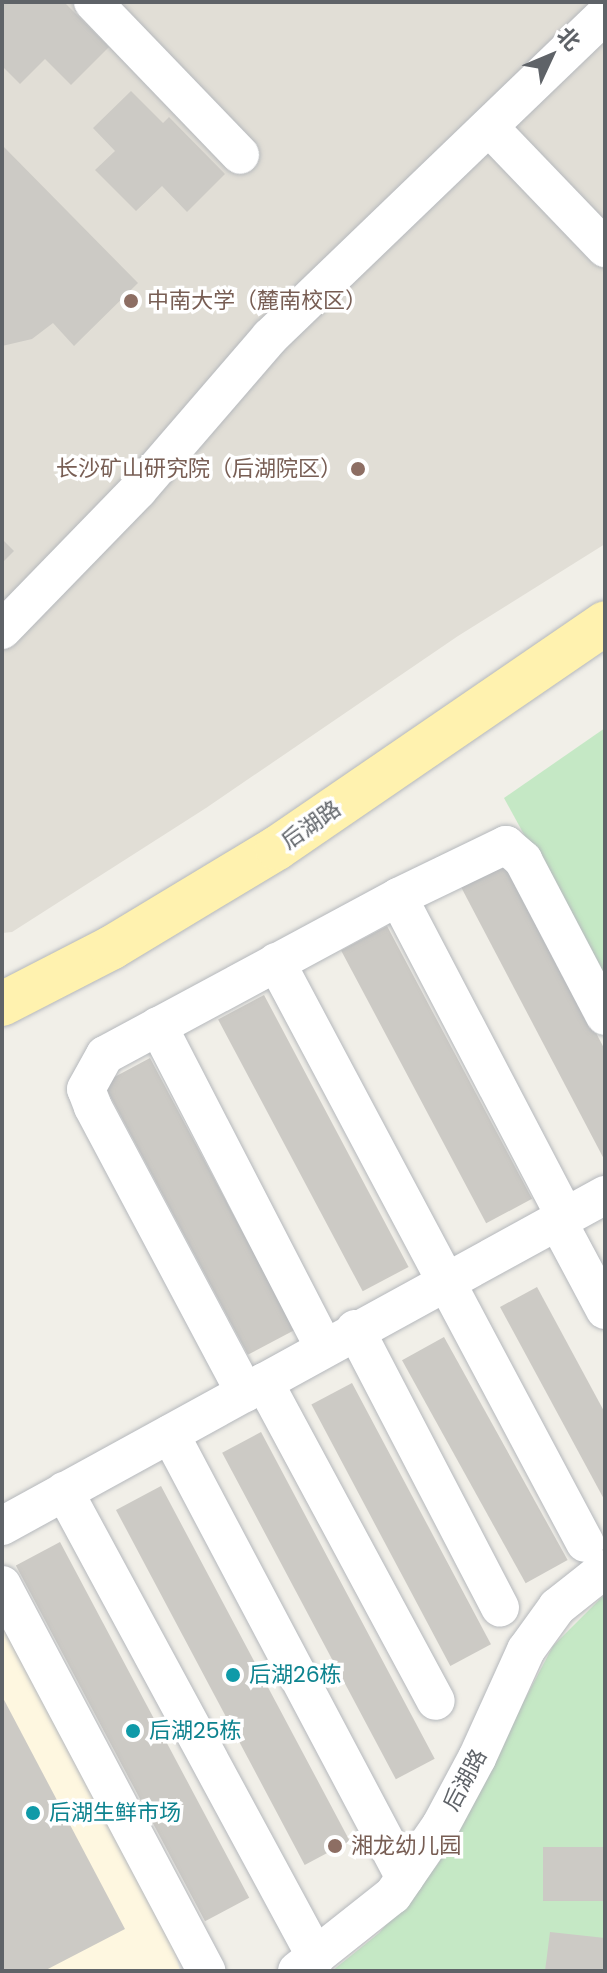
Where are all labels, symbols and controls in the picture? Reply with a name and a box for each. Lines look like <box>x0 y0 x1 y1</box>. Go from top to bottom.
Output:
north arrow <box>511 16 591 96</box>
text: 北 <box>550 20 587 58</box>
place label: 中南大学（麓南校区） <box>147 288 367 314</box>
marker: 中南大学（麓南校区） <box>122 292 140 310</box>
place label: 长沙矿山研究院（后湖院区） <box>56 456 342 482</box>
marker: 长沙矿山研究院（后湖院区） <box>349 460 367 478</box>
street label: 后湖路 <box>276 795 346 855</box>
place label: 后湖26栋 <box>249 1662 342 1688</box>
marker: 后湖26栋 <box>224 1666 242 1684</box>
place label: 后湖25栋 <box>149 1718 241 1744</box>
marker: 后湖25栋 <box>124 1722 142 1740</box>
street label: 后湖路 <box>438 1745 492 1815</box>
place label: 后湖生鲜市场 <box>49 1800 181 1826</box>
marker: 后湖生鲜市场 <box>24 1804 42 1822</box>
place label: 湘龙幼儿园 <box>351 1833 461 1859</box>
marker: 湘龙幼儿园 <box>326 1837 344 1855</box>

